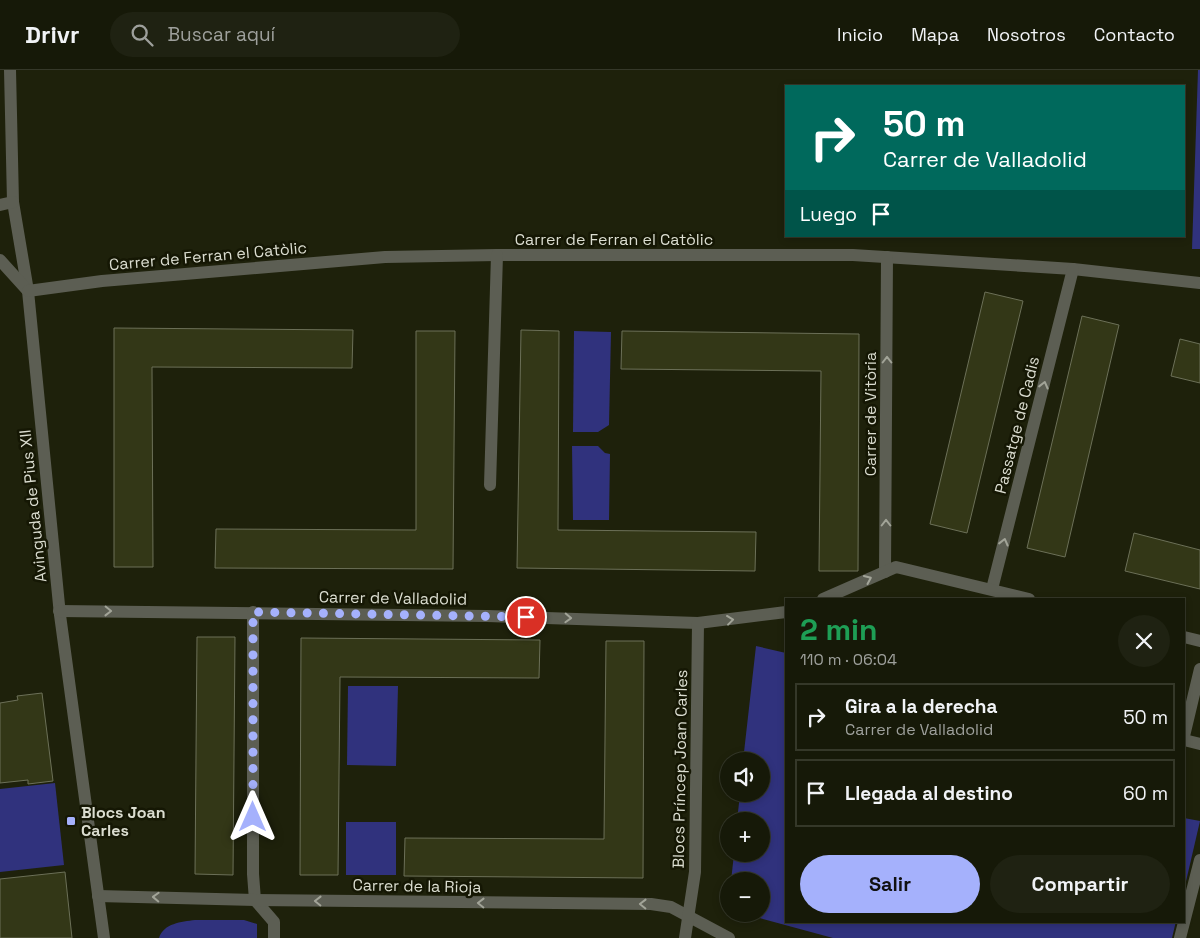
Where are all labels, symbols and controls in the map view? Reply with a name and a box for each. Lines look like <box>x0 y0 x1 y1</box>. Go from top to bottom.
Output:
search box <box>110 12 460 57</box>
text: Drivr <box>25 19 80 50</box>
icon: search <box>128 21 156 49</box>
text: Buscar aquí <box>168 22 275 47</box>
text: Inicio <box>837 23 883 46</box>
text: Mapa <box>911 23 959 46</box>
text: Nosotros <box>987 23 1066 46</box>
text: Contacto <box>1094 23 1175 46</box>
text: 50 m <box>883 102 965 146</box>
icon: right <box>800 105 865 170</box>
text: Carrer de Valladolid <box>883 145 1087 173</box>
icon: arrive <box>867 200 895 228</box>
text: Luego <box>800 202 857 227</box>
street label: Carrer de Ferran el Catòlic <box>515 229 713 250</box>
street label: Carrer de Ferran el Catòlic <box>108 237 308 275</box>
street label: Carrer de Vitòria <box>860 352 881 476</box>
street label: Passatge de Cadis <box>990 354 1044 496</box>
one-way arrow <box>882 356 892 364</box>
one-way arrow <box>1038 380 1049 389</box>
street label: Avinguda de Pius XII <box>15 429 51 583</box>
one-way arrow <box>881 519 891 526</box>
one-way arrow <box>998 538 1009 547</box>
one-way arrow <box>863 575 872 586</box>
street label: Carrer de Valladolid <box>319 586 467 610</box>
pin <box>505 596 547 638</box>
icon: arrive <box>512 603 540 631</box>
one-way arrow <box>104 606 112 616</box>
text: 2 min <box>800 610 878 649</box>
one-way arrow <box>564 613 572 624</box>
one-way arrow <box>727 615 735 626</box>
button: close <box>1118 615 1170 667</box>
text: 110 m · 06:04 <box>800 649 897 670</box>
street label: Blocs Príncep Joan Carles <box>668 669 692 869</box>
text: Gira a la derecha <box>845 694 997 719</box>
icon: right <box>802 703 830 731</box>
text: 50 m <box>1123 705 1168 730</box>
text: Carrer de Valladolid <box>845 719 993 740</box>
map controls <box>720 752 770 922</box>
button: sound <box>720 752 770 802</box>
icon: arrive <box>802 779 830 807</box>
text: Llegada al destino <box>845 781 1013 806</box>
text: 60 m <box>1123 781 1168 806</box>
position arrow <box>226 790 278 842</box>
place label: Blocs Joan Carles <box>81 802 166 841</box>
button: + <box>720 812 770 862</box>
marker: Blocs Joan Carles <box>65 815 77 827</box>
button: Salir <box>800 855 980 913</box>
button: Compartir <box>990 855 1170 913</box>
button: − <box>720 872 770 922</box>
street label: Carrer de la Rioja <box>352 874 482 898</box>
one-way arrow <box>151 892 159 903</box>
one-way arrow <box>314 896 322 906</box>
one-way arrow <box>476 897 484 908</box>
one-way arrow <box>639 899 646 909</box>

